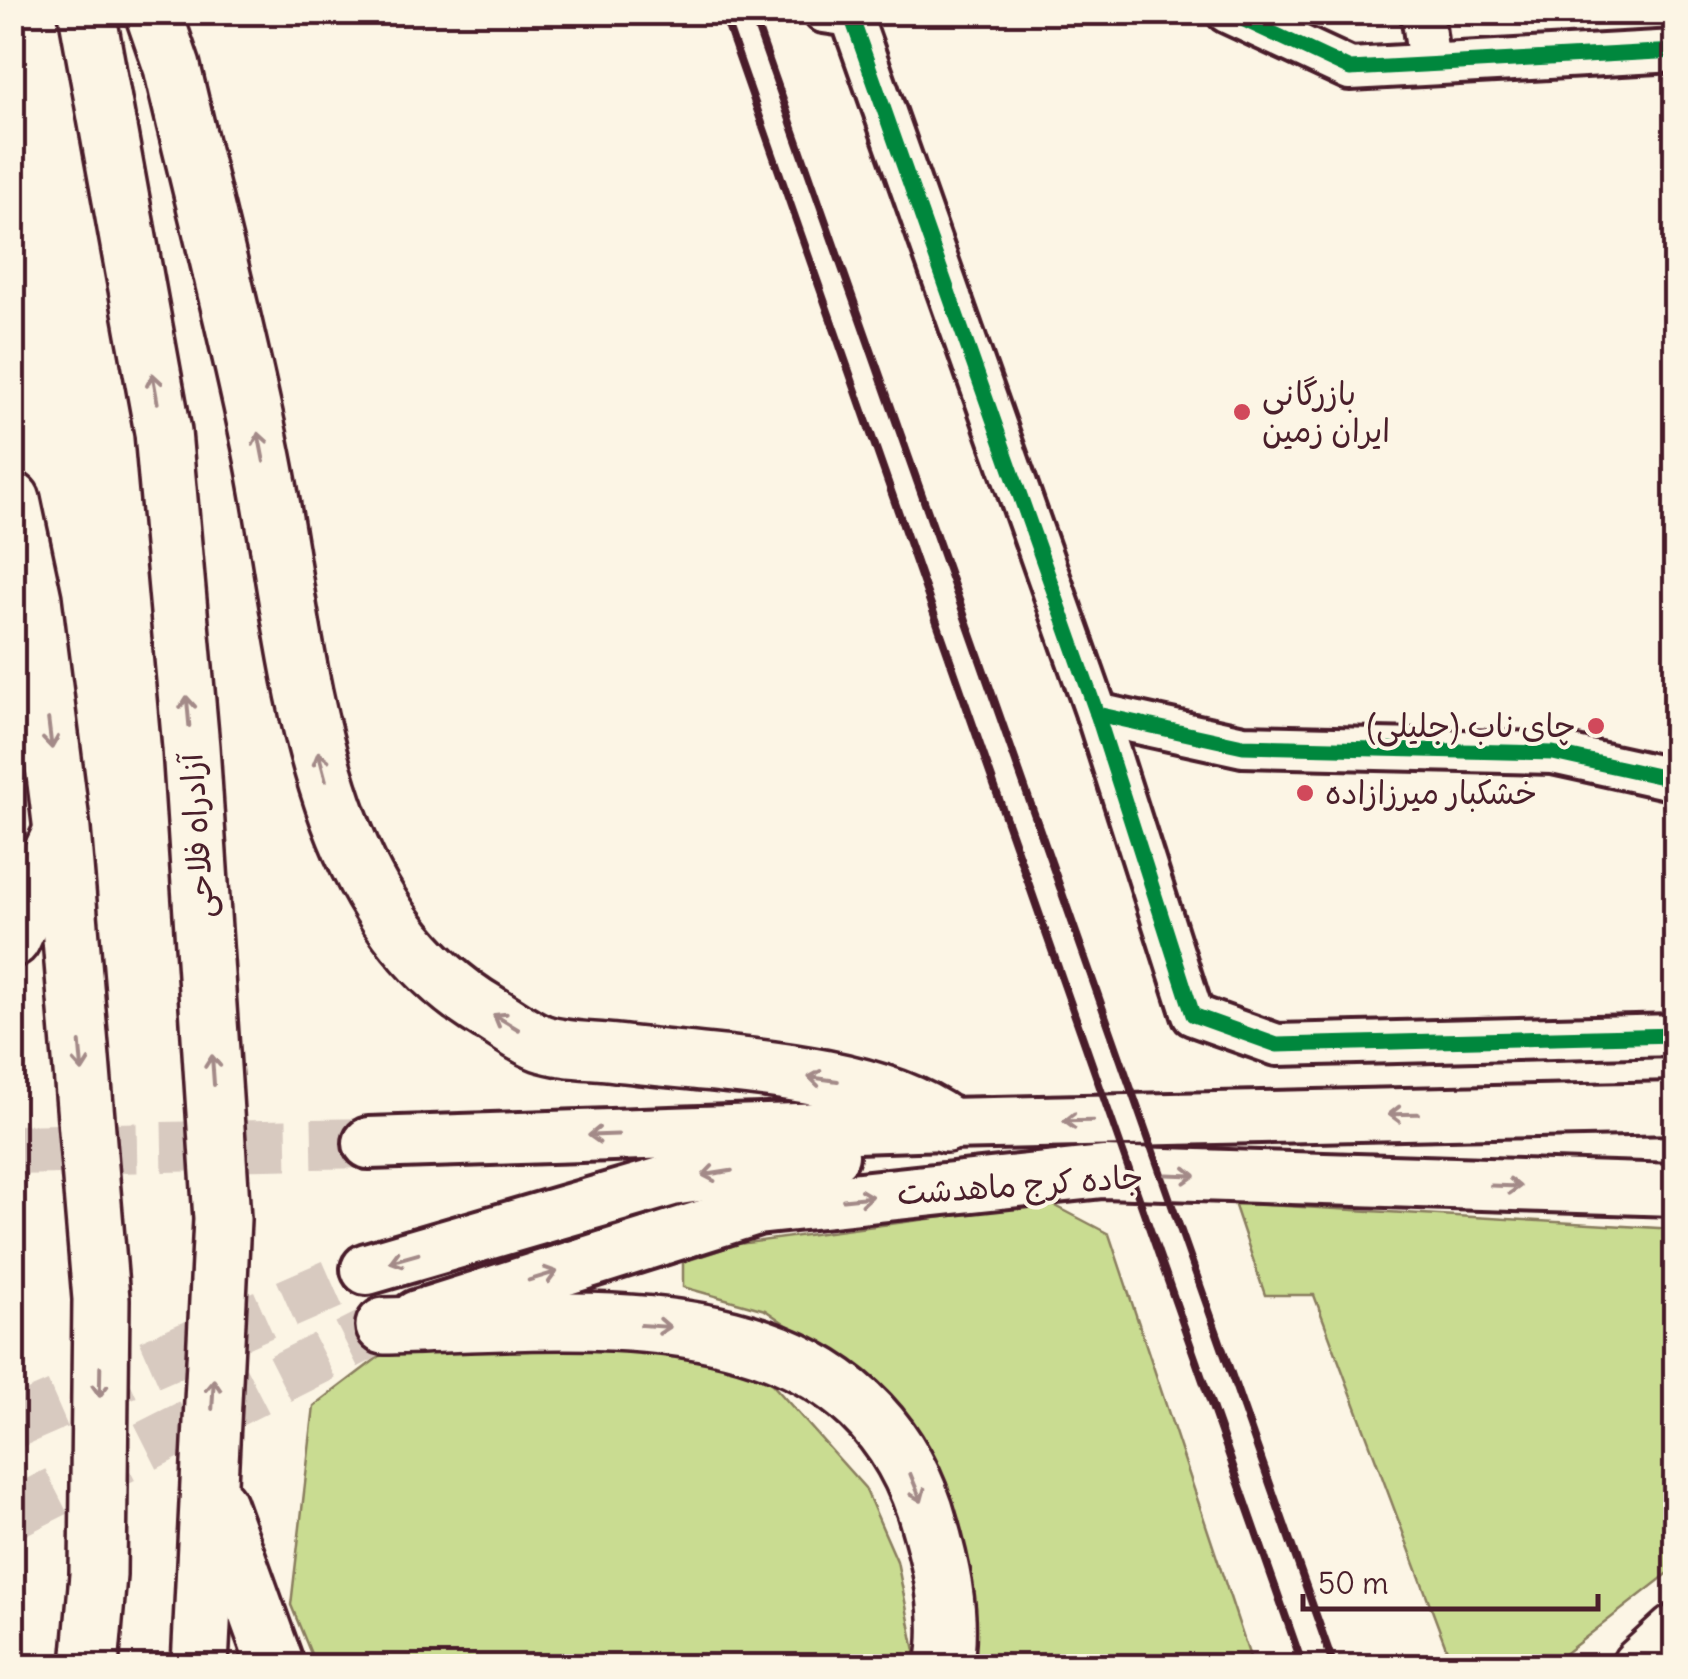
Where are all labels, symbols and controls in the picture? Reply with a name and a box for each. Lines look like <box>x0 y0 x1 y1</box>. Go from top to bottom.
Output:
one-way arrow <box>145 372 164 404</box>
place label: بازرگانی ایران زمین <box>1262 373 1390 451</box>
marker: بازرگانی ایران زمین <box>1231 401 1253 423</box>
one-way arrow <box>250 432 269 464</box>
one-way arrow <box>178 695 197 727</box>
place label: چای ناب (جلیلی) <box>1366 705 1576 747</box>
marker: چای ناب (جلیلی) <box>1585 715 1607 737</box>
one-way arrow <box>41 717 60 750</box>
street label: آزادراه فلاحی <box>170 751 224 920</box>
one-way arrow <box>312 751 331 782</box>
place label: خشکبار میرزازاده <box>1325 772 1537 813</box>
marker: خشکبار میرزازاده <box>1294 782 1316 804</box>
one-way arrow <box>492 1012 521 1032</box>
one-way arrow <box>71 1041 90 1073</box>
one-way arrow <box>203 1054 222 1086</box>
one-way arrow <box>807 1070 839 1088</box>
one-way arrow <box>1388 1104 1420 1124</box>
one-way arrow <box>1063 1112 1096 1130</box>
one-way arrow <box>588 1126 620 1145</box>
street label: جاده کرج ماهدشت <box>895 1155 1145 1216</box>
one-way arrow <box>701 1164 734 1182</box>
one-way arrow <box>1165 1165 1197 1184</box>
one-way arrow <box>1489 1177 1521 1196</box>
one-way arrow <box>841 1188 873 1207</box>
one-way arrow <box>388 1250 420 1268</box>
one-way arrow <box>527 1266 559 1284</box>
one-way arrow <box>639 1316 671 1335</box>
one-way arrow <box>90 1364 110 1397</box>
one-way arrow <box>204 1379 223 1411</box>
one-way arrow <box>908 1472 926 1503</box>
scale bar <box>1303 1549 1598 1611</box>
text: 50 m <box>1318 1564 1388 1602</box>

